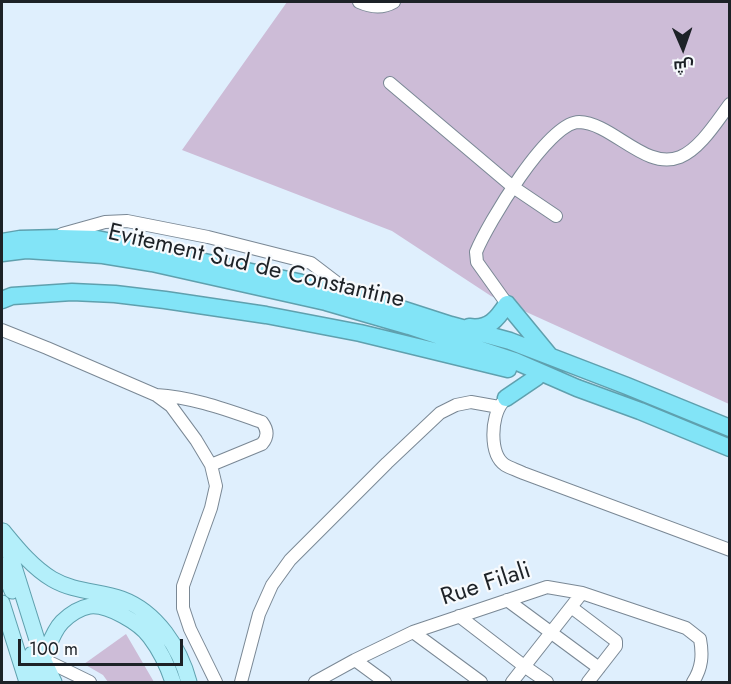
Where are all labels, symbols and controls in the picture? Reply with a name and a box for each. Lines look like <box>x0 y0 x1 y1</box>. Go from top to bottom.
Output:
north arrow <box>653 18 713 78</box>
text: ش <box>673 55 694 78</box>
street label: Evitement Sud de Constantine <box>105 219 407 315</box>
street label: Rue Filali <box>437 557 535 613</box>
scale bar <box>21 627 186 665</box>
text: 100 m <box>29 636 78 662</box>

